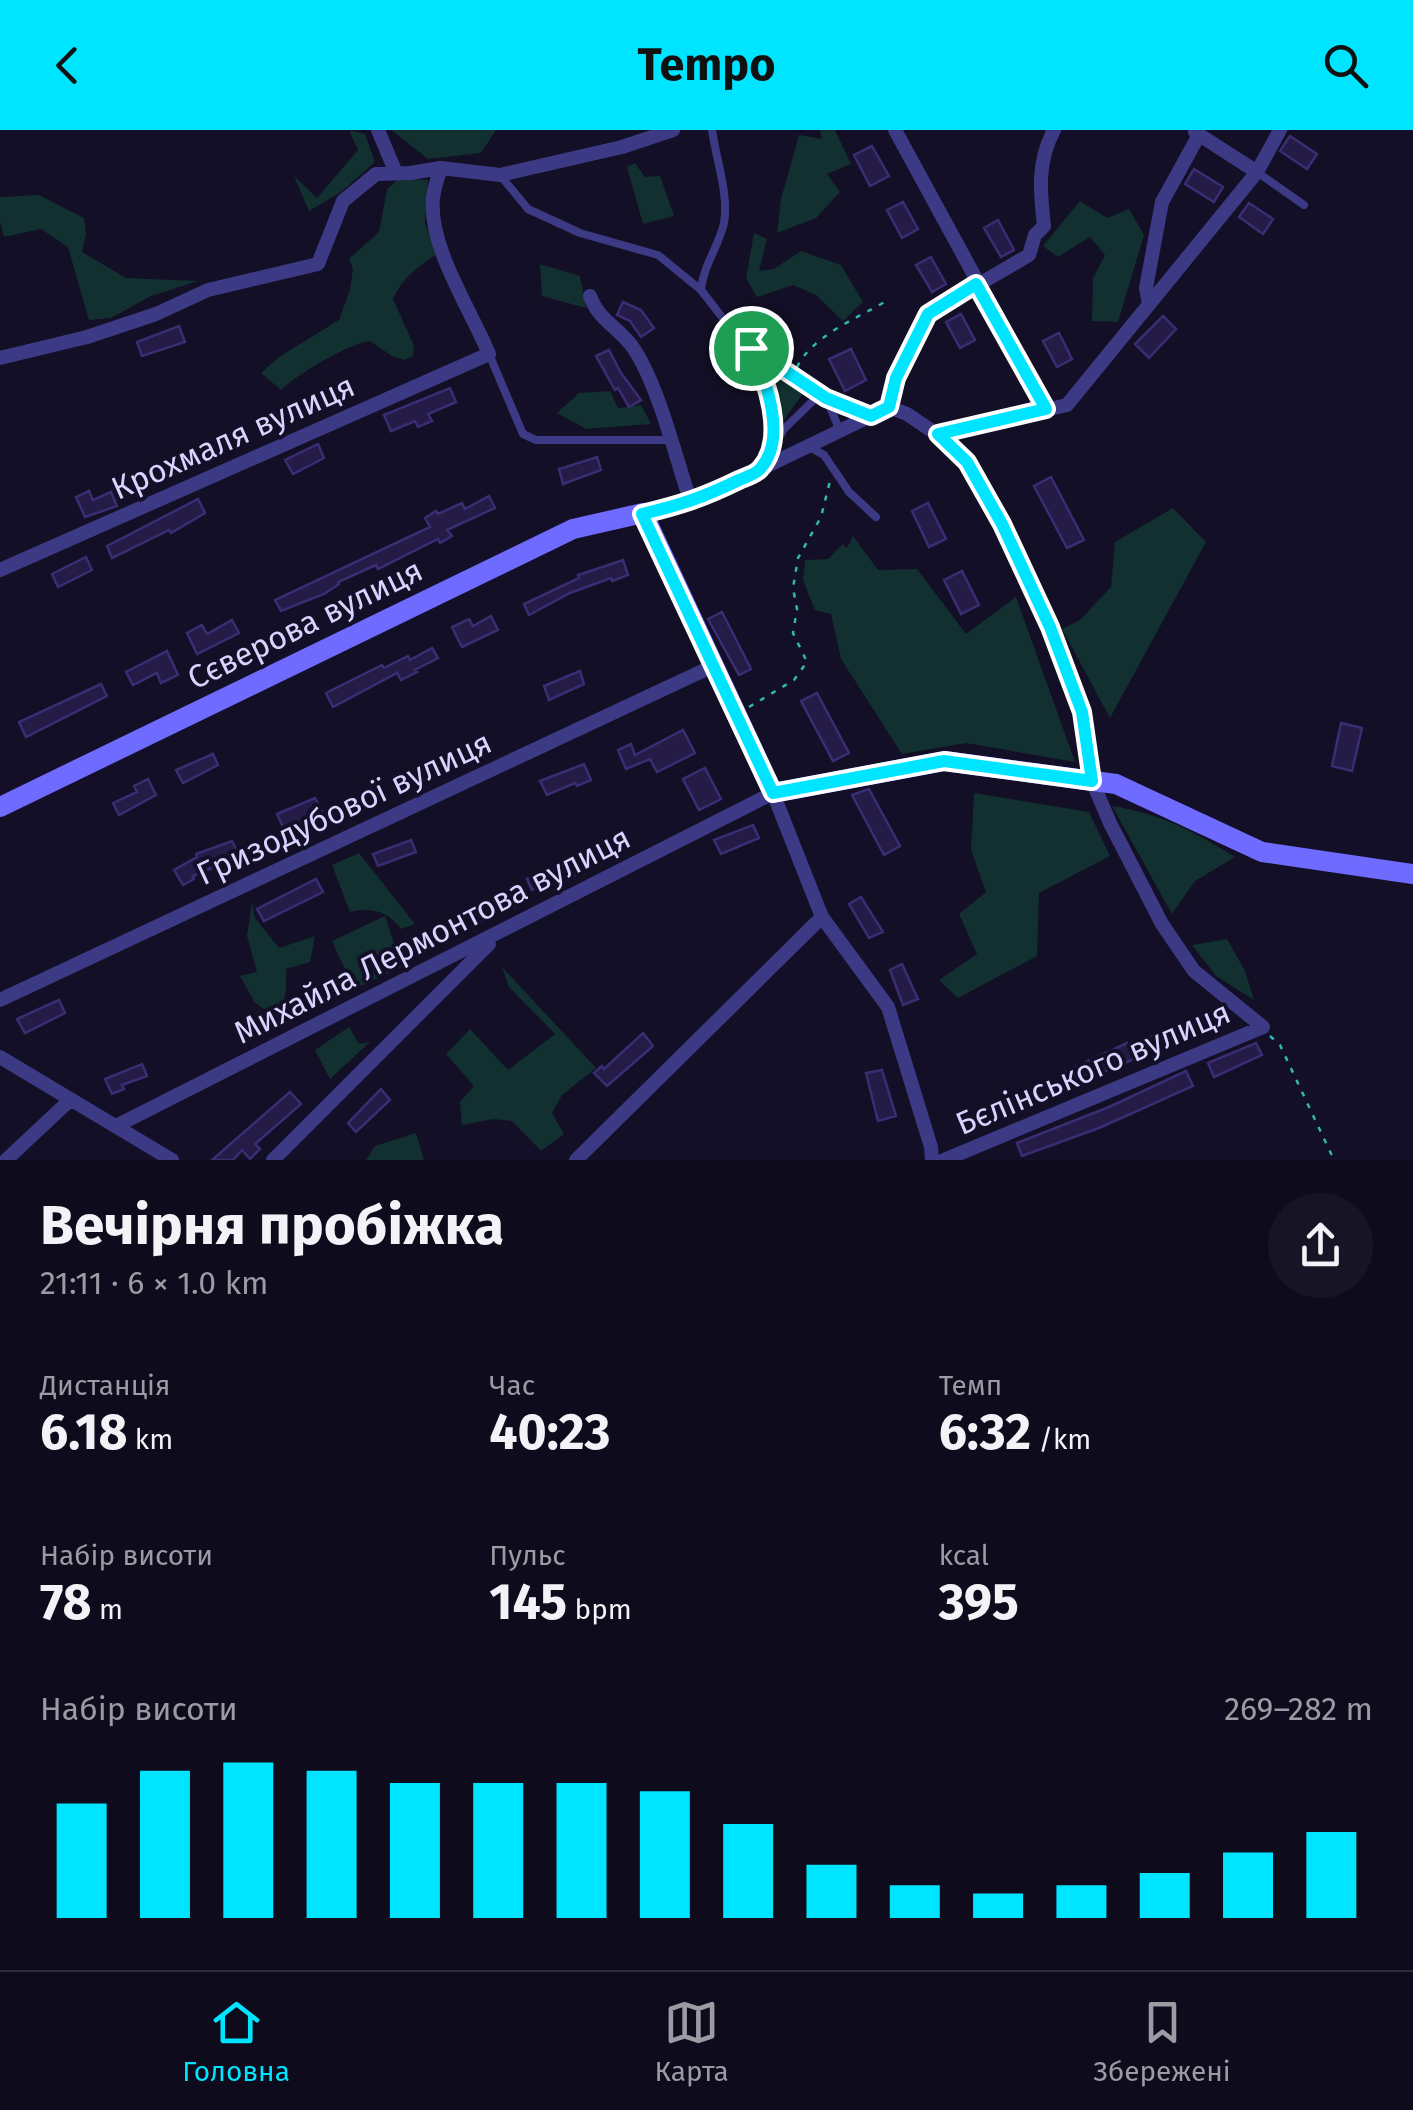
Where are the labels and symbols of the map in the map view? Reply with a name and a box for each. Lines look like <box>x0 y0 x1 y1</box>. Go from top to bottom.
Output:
pin <box>709 306 794 391</box>
street label: Крохмаля вулиця <box>106 366 360 508</box>
street label: Сєверова вулиця <box>181 551 429 697</box>
street label: Гризодубової вулиця <box>191 723 497 893</box>
street label: Михайла Лермонтова вулиця <box>228 818 636 1052</box>
street label: Бєлінського вулиця <box>950 993 1236 1143</box>

